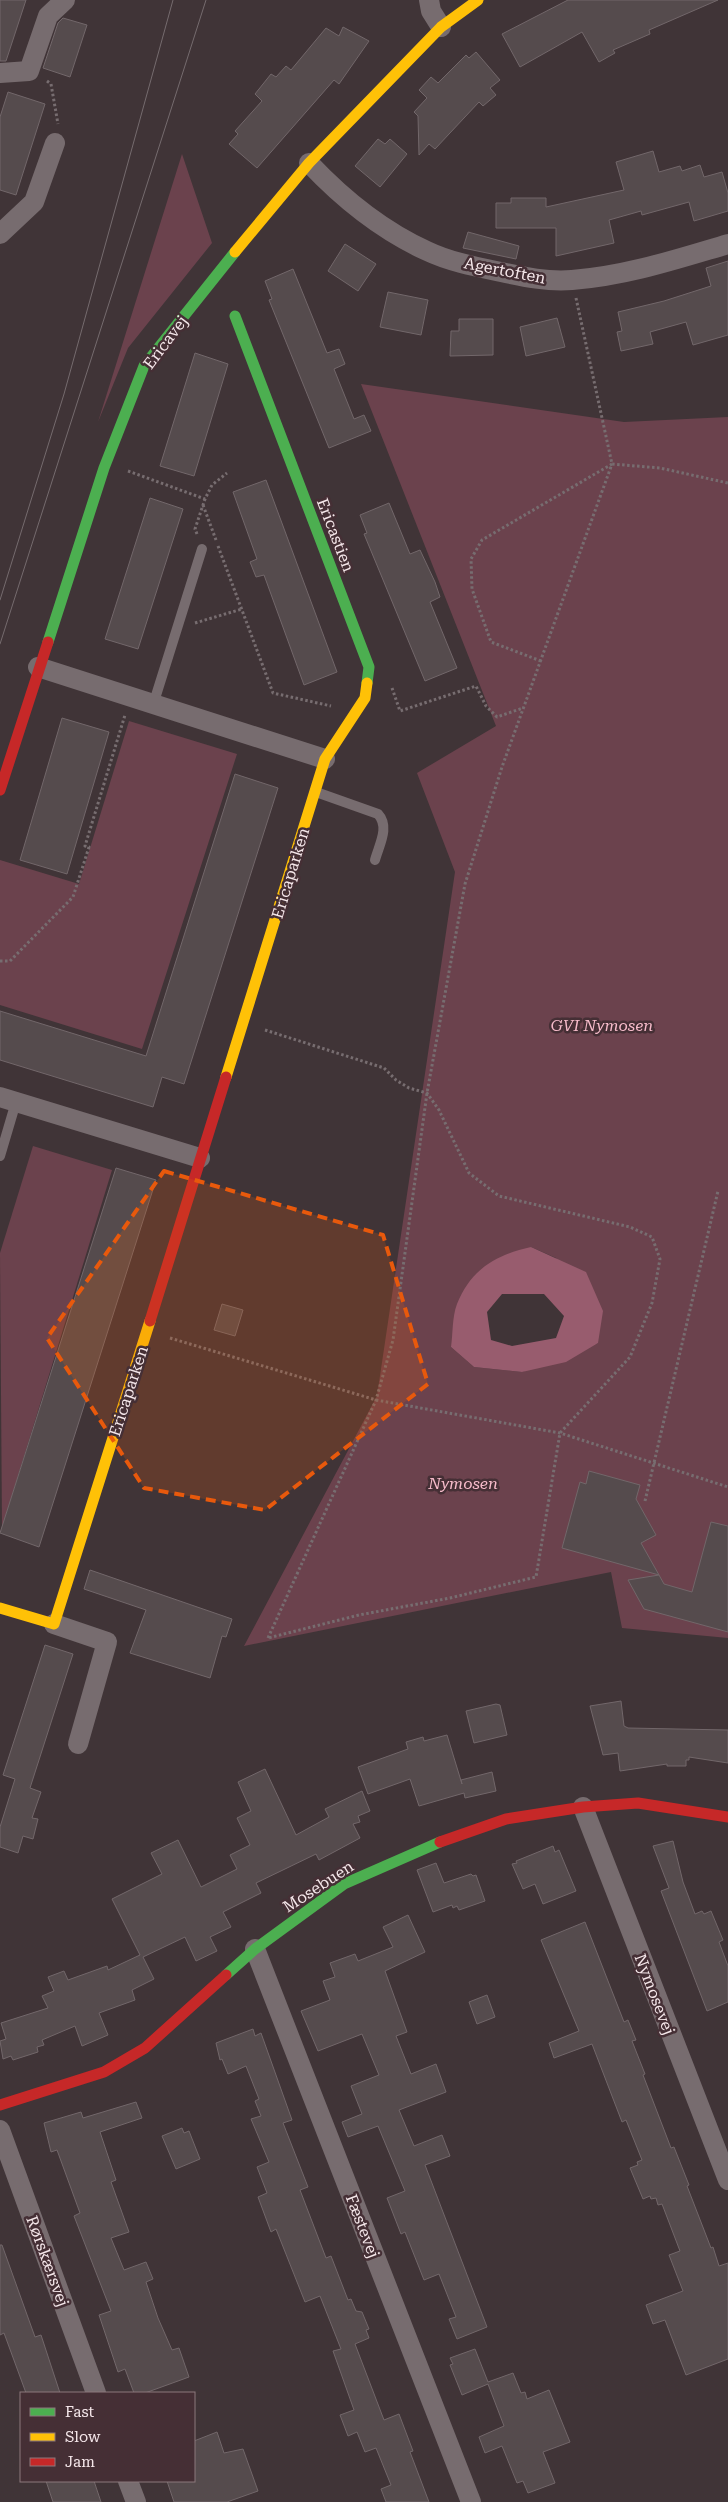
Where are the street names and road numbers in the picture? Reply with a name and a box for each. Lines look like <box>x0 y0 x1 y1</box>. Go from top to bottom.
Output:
street label: Agertoften <box>463 253 547 288</box>
street label: Ericavej <box>139 312 192 373</box>
street label: Ericastien <box>313 496 358 575</box>
street label: Ericaparken <box>268 825 313 921</box>
street label: Ericaparken <box>105 1344 152 1439</box>
street label: Mosebuen <box>279 1857 357 1916</box>
street label: Nymosevej <box>630 1951 679 2037</box>
street label: Fæstevej <box>342 2192 383 2261</box>
street label: Rørskærsvej <box>22 2213 73 2309</box>

